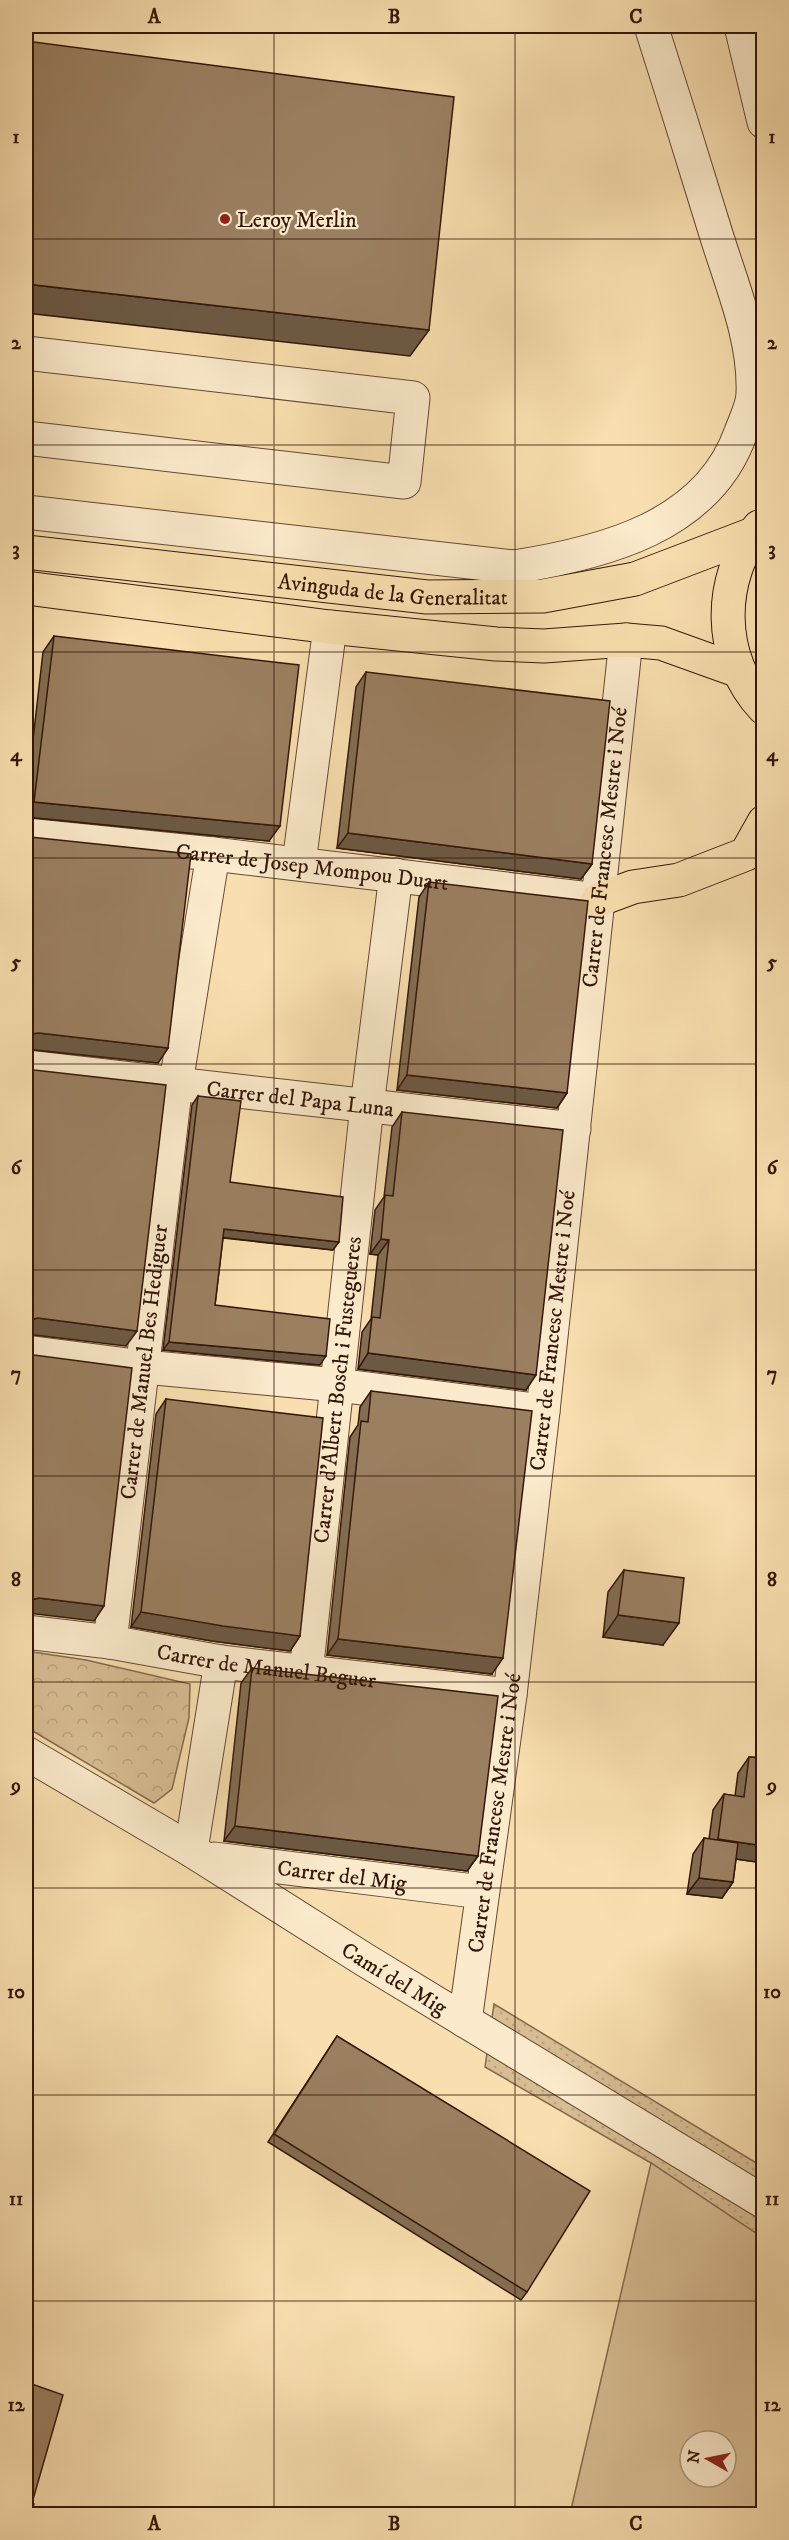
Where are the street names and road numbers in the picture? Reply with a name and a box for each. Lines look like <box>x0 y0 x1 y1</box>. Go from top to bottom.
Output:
street label: Avinguda de la Generalitat <box>276 568 508 612</box>
street label: Carrer de Francesc Mestre i Noé <box>577 706 634 989</box>
street label: Carrer de Josep Mompou Duart <box>175 838 450 897</box>
street label: Carrer del Papa Luna <box>205 1076 396 1124</box>
street label: Carrer de Francesc Mestre i Noé <box>524 1189 582 1472</box>
street label: Carrer de Manuel Bes Hediguer <box>115 1222 174 1501</box>
street label: Carrer d'Albert Bosch i Fustegueres <box>308 1235 368 1545</box>
street label: Carrer de Manuel Beguer <box>155 1639 378 1695</box>
street label: Carrer de Francesc Mestre i Noé <box>463 1672 527 1955</box>
street label: Carrer del Mig <box>276 1855 408 1898</box>
street label: Camí del Mig <box>336 1937 452 2022</box>

